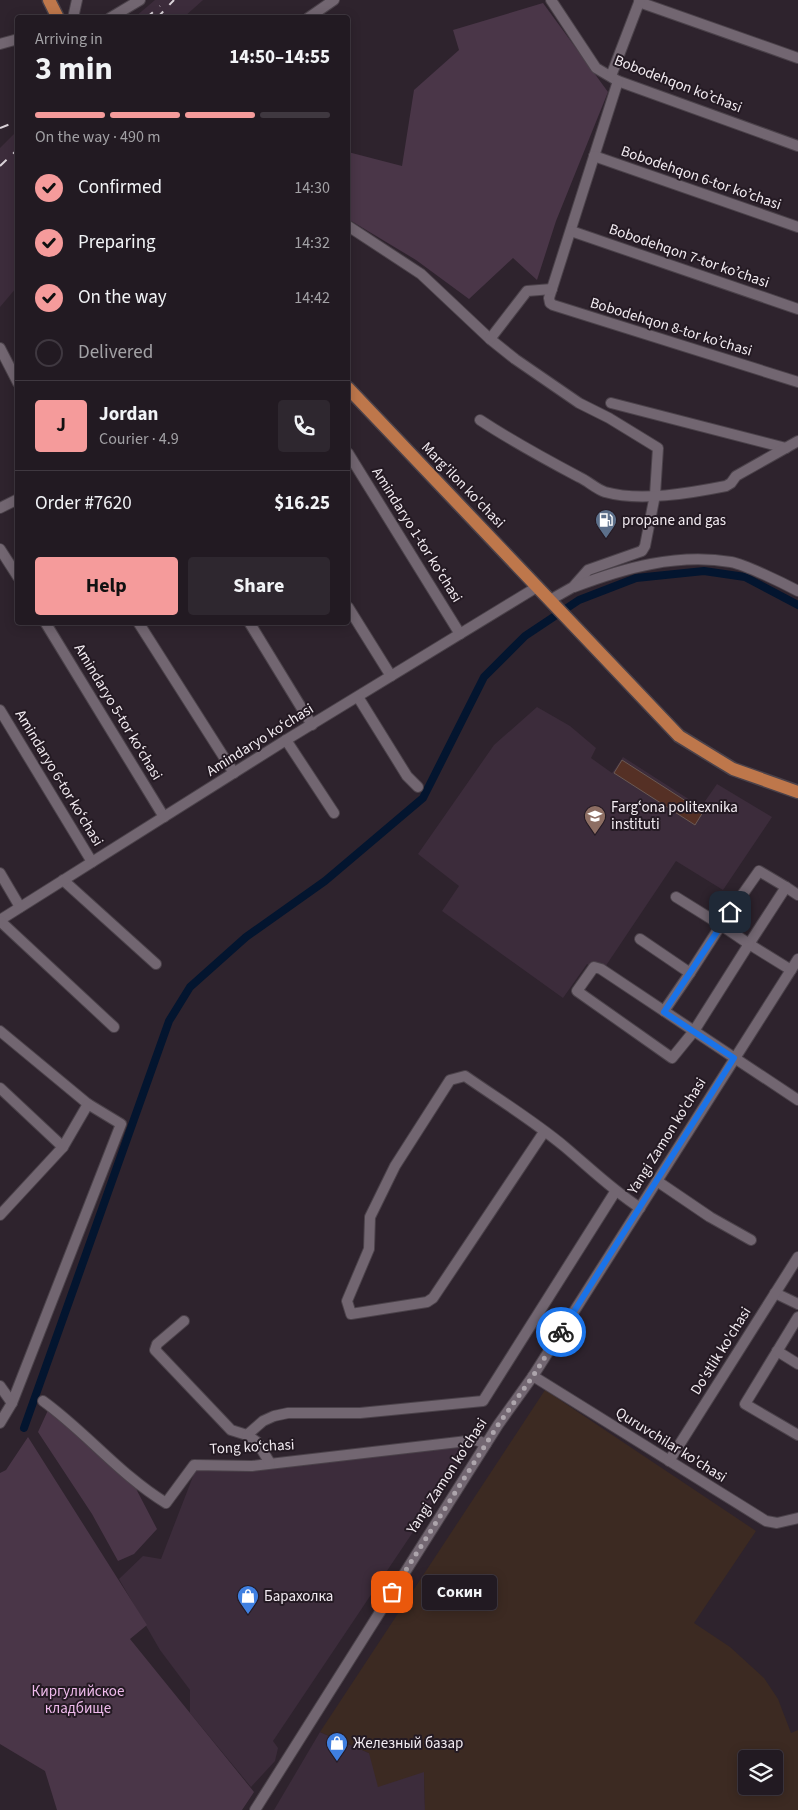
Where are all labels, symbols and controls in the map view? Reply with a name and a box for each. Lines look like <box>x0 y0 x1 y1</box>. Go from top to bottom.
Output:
text: Arriving in <box>35 28 103 50</box>
text: 14:50–14:55 <box>229 44 330 71</box>
text: 3 min <box>35 46 113 92</box>
street label: Bobodehqon koʼchasi <box>611 50 745 118</box>
text: On the way · 490 m <box>35 126 160 148</box>
street label: Bobodehqon 6-tor koʼchasi <box>618 141 784 215</box>
icon: check <box>35 174 63 202</box>
text: Confirmed <box>78 174 162 201</box>
text: 14:30 <box>294 177 330 199</box>
street label: Bobodehqon 7-tor koʼchasi <box>606 219 772 293</box>
icon: check <box>35 229 63 257</box>
text: Preparing <box>78 229 156 256</box>
text: 14:32 <box>294 232 330 254</box>
icon: check <box>35 284 63 312</box>
text: On the way <box>78 284 167 311</box>
text: 14:42 <box>294 287 330 309</box>
street label: Bobodehqon 8-tor koʼchasi <box>587 292 755 362</box>
text: Delivered <box>78 339 153 366</box>
button: phone <box>278 400 330 452</box>
text: Jordan <box>99 401 158 428</box>
text: J <box>56 412 66 439</box>
text: Courier · 4.9 <box>99 428 179 450</box>
street label: Marg'ilon ko'chasi <box>416 437 510 533</box>
street label: Amindaryo 1-tor koʻchasi <box>367 463 467 607</box>
text: Order #7620 <box>35 490 132 517</box>
text: $16.25 <box>274 490 330 517</box>
fuel station icon: propane and gas <box>594 508 618 539</box>
place label: propane and gas <box>622 510 726 531</box>
button: Help <box>35 557 178 615</box>
button: Share <box>188 557 330 615</box>
street label: Amindaryo 5-tor koʻchasi <box>69 640 167 784</box>
street label: Amindaryo koʻchasi <box>202 699 318 781</box>
street label: Amindaryo 6-tor koʻchasi <box>10 706 108 850</box>
place label: Fargʻona politexnika instituti <box>611 797 738 835</box>
school or university icon: Fargʻona politexnika instituti <box>583 804 607 835</box>
pin <box>709 891 751 933</box>
icon: home <box>716 898 744 926</box>
street label: Yangi Zamon ko'chasi <box>622 1074 711 1199</box>
street label: Do'stlik ko'chasi <box>686 1303 756 1399</box>
courier <box>536 1307 586 1357</box>
icon: bike <box>547 1318 575 1346</box>
street label: Quruvchilar ko'chasi <box>611 1402 731 1488</box>
street label: Yangi Zamon ko'chasi <box>401 1414 492 1539</box>
street label: Tong koʻchasi <box>209 1434 295 1460</box>
pin <box>371 1571 413 1613</box>
callout: Сокин <box>422 1574 497 1610</box>
icon: bag <box>378 1578 406 1606</box>
text: Сокин <box>437 1581 482 1603</box>
shop icon: Барахолка <box>236 1584 260 1615</box>
place label: Барахолка <box>264 1586 333 1607</box>
park label: Киргулийское кладбище <box>32 1681 124 1719</box>
shop icon: Железный базар <box>325 1731 349 1762</box>
place label: Железный базар <box>353 1733 463 1754</box>
map controls <box>738 1750 783 1795</box>
button: layers <box>738 1750 783 1795</box>

